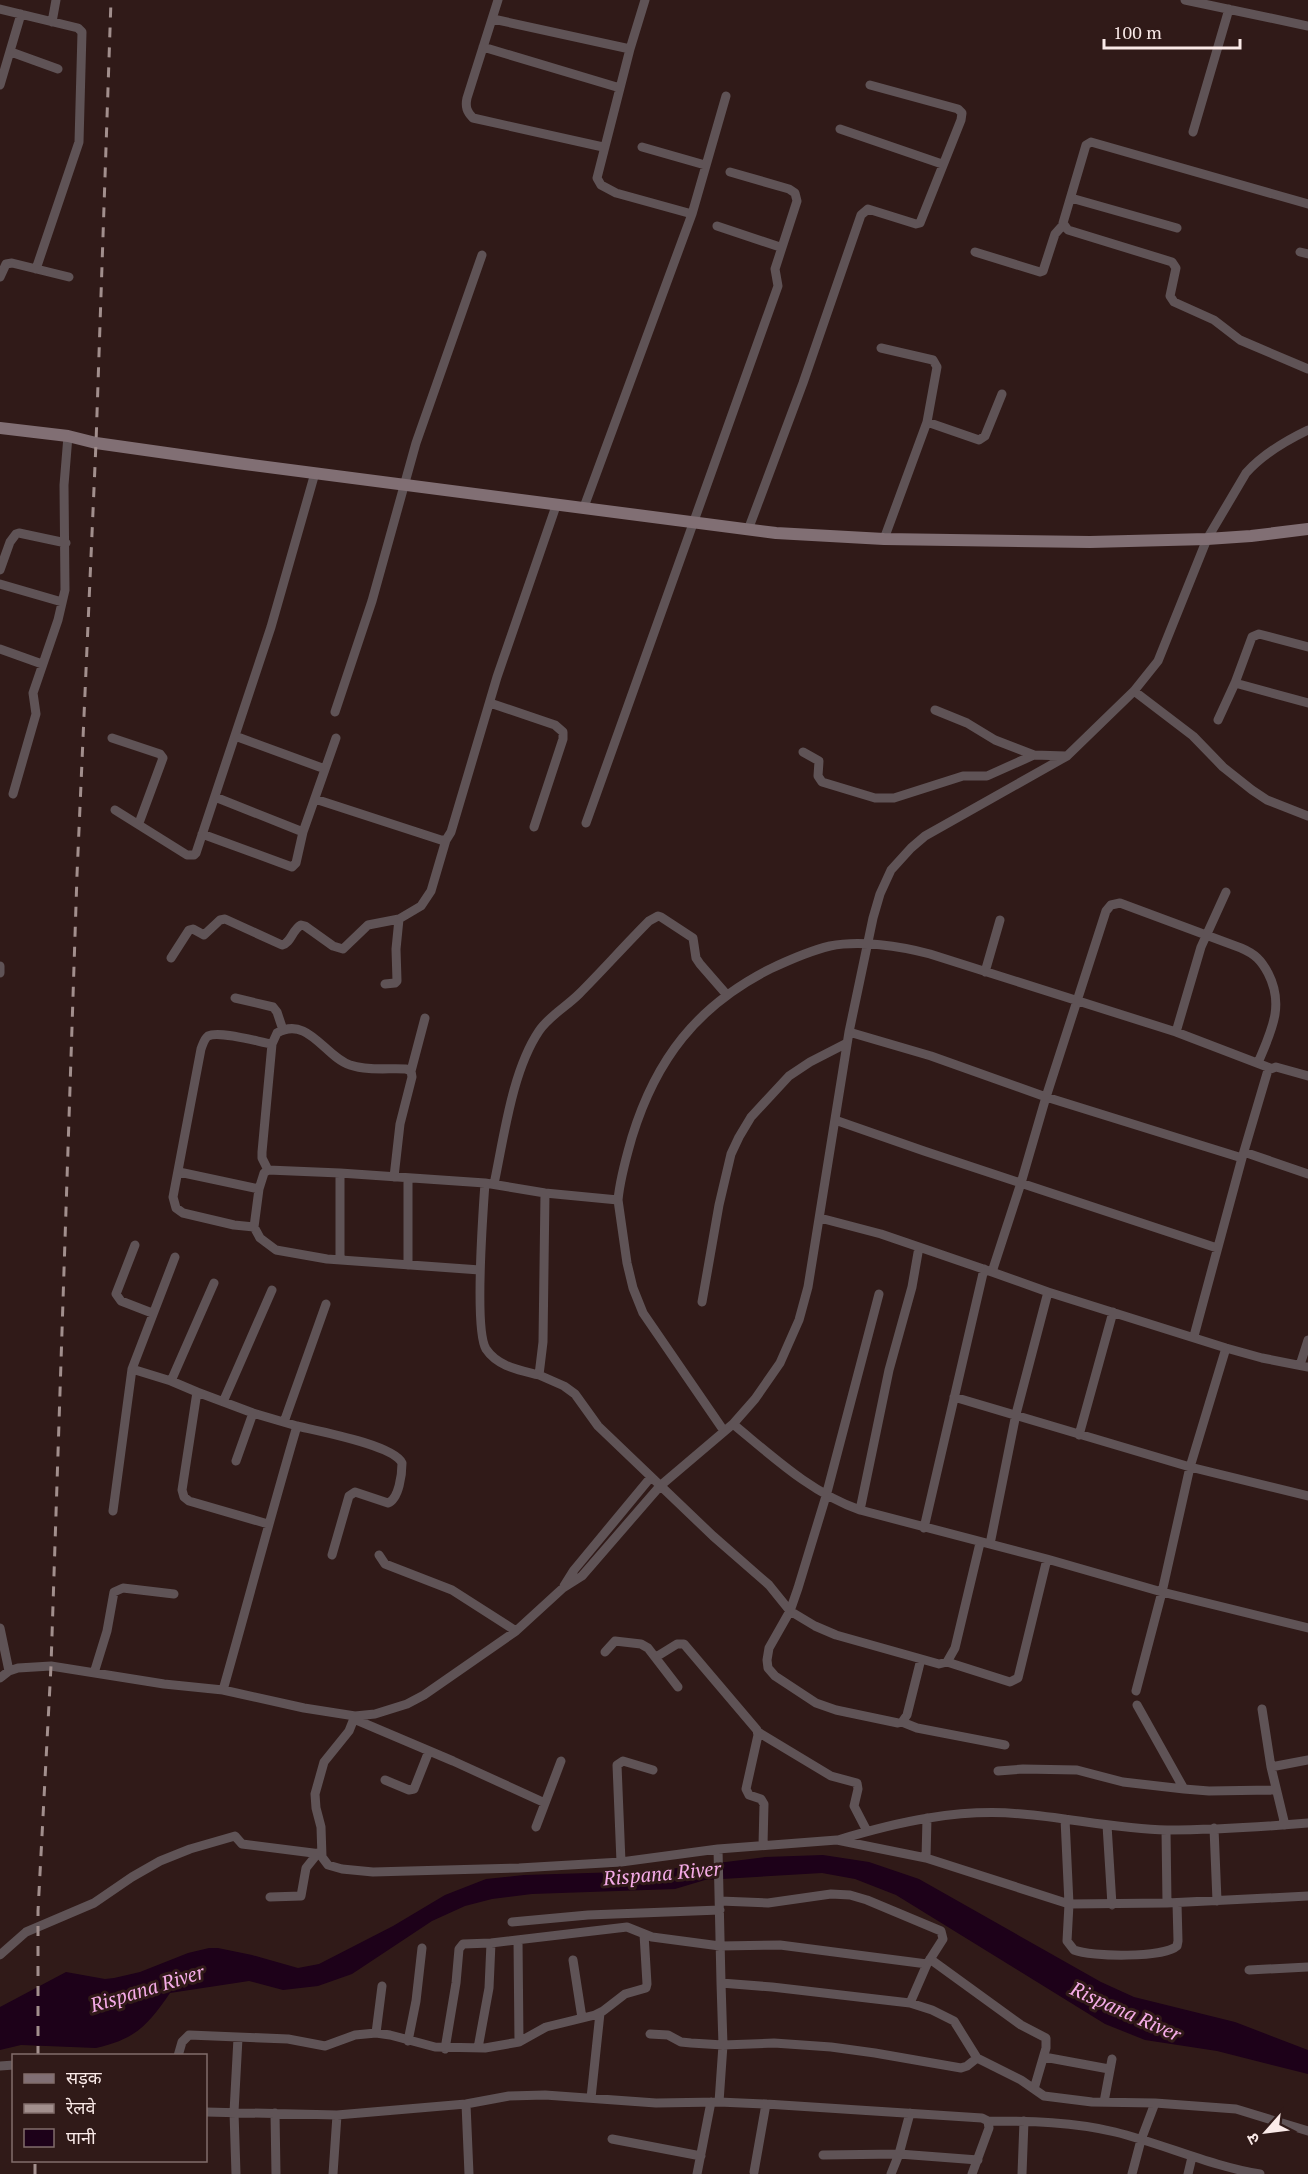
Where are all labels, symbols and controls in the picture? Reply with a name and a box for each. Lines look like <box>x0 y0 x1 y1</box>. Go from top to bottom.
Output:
scale bar <box>1104 12 1240 50</box>
text: 100 m <box>1113 20 1162 44</box>
water label: Rispana River <box>601 1854 723 1892</box>
water label: Rispana River <box>86 1957 209 2018</box>
water label: Rispana River <box>1066 1974 1187 2048</box>
legend <box>12 2054 207 2162</box>
text: सड़क <box>66 2065 103 2089</box>
text: रेलवे <box>65 2095 97 2119</box>
north arrow <box>1236 2102 1296 2162</box>
text: पानी <box>66 2125 96 2149</box>
text: उ <box>1241 2129 1265 2148</box>

